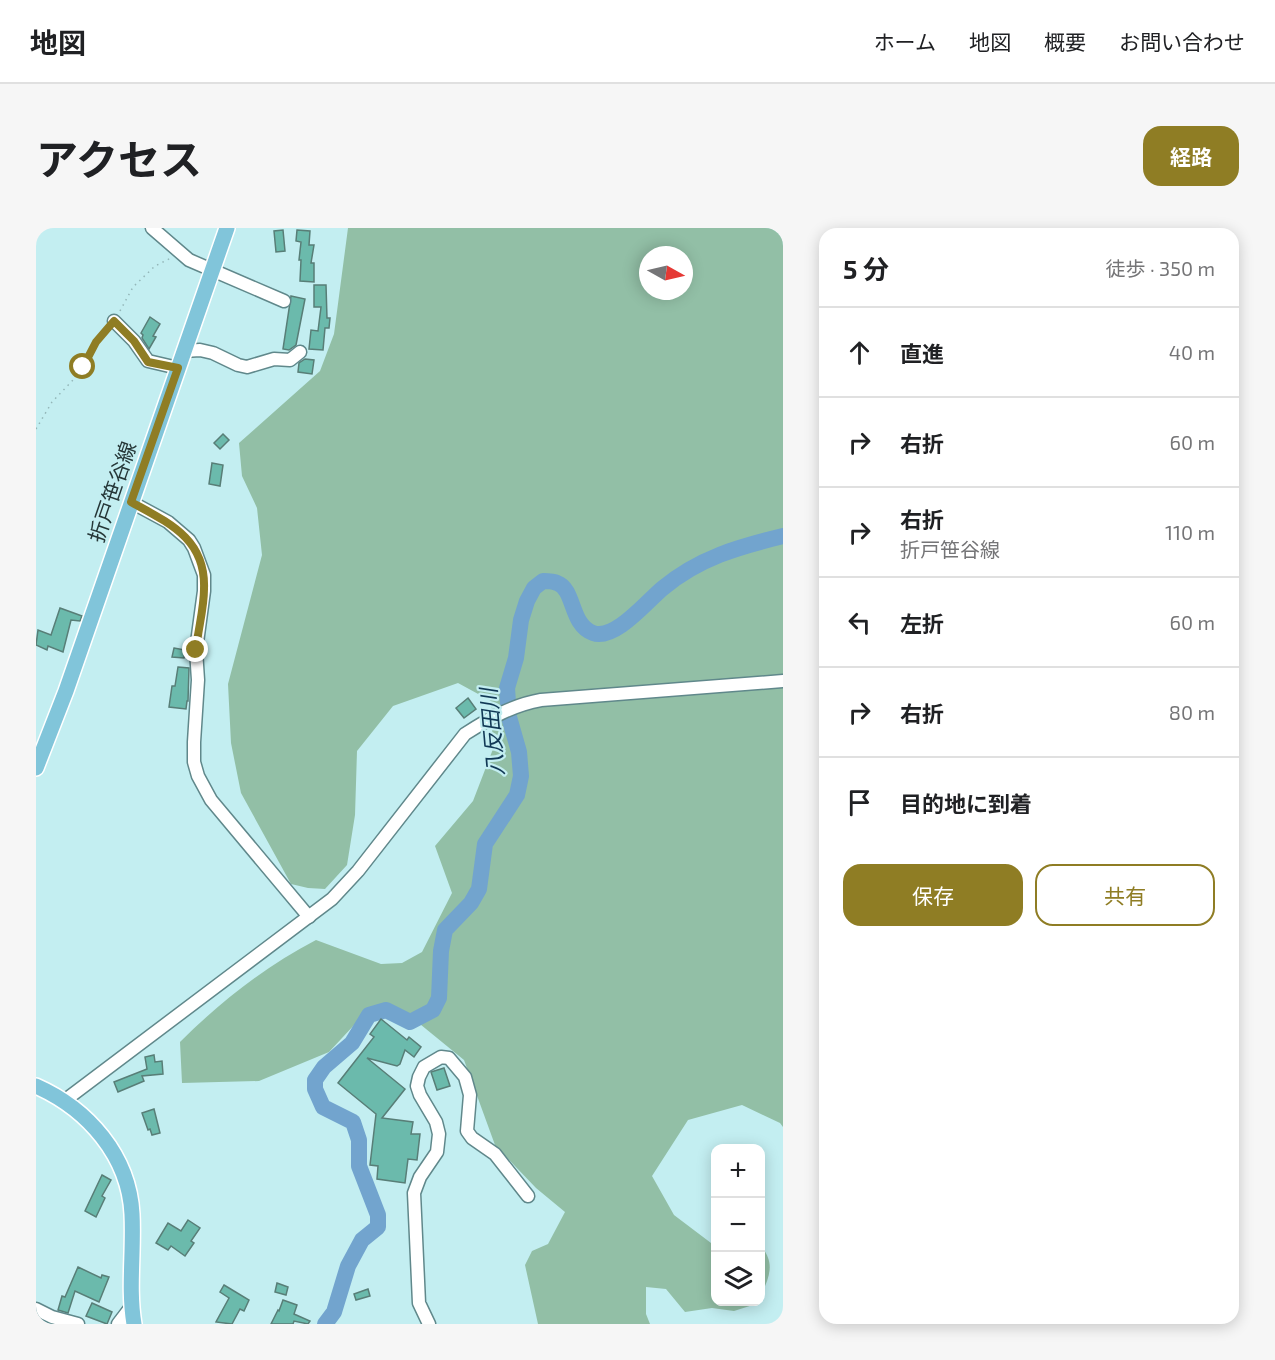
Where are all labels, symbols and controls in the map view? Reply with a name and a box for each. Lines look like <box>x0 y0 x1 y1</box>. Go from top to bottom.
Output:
text: 地図 <box>30 25 86 59</box>
text: ホーム <box>874 29 936 54</box>
text: 地図 <box>969 29 1011 54</box>
text: 概要 <box>1044 29 1086 54</box>
text: お問い合わせ <box>1119 29 1245 54</box>
button: 経路 <box>1143 126 1239 186</box>
text: アクセス <box>36 133 202 183</box>
north arrow <box>639 246 693 300</box>
text: 5 分 <box>843 253 889 284</box>
text: 徒歩 · 350 m <box>1105 256 1215 280</box>
icon: ahead <box>843 336 876 369</box>
text: 直進 <box>900 340 944 366</box>
text: 40 m <box>1169 340 1215 364</box>
route start <box>69 353 95 379</box>
icon: right <box>843 426 876 459</box>
text: 右折 <box>900 430 944 456</box>
text: 60 m <box>1170 430 1215 454</box>
street label: 折戸笹谷線 <box>83 438 140 545</box>
text: 右折 <box>900 506 944 532</box>
icon: right <box>843 516 876 549</box>
text: 110 m <box>1165 520 1215 544</box>
text: 折戸笹谷線 <box>900 537 1000 561</box>
icon: left <box>843 606 876 639</box>
text: 左折 <box>900 610 944 636</box>
text: 60 m <box>1170 610 1215 634</box>
route end <box>182 636 208 662</box>
water label: 八反田川 <box>474 685 508 777</box>
icon: right <box>843 696 876 729</box>
text: 右折 <box>900 700 944 726</box>
text: 80 m <box>1169 700 1215 724</box>
icon: arrive <box>843 786 876 819</box>
text: 目的地に到着 <box>900 790 1032 816</box>
button: 保存 <box>843 864 1023 926</box>
button: 共有 <box>1035 864 1215 926</box>
map controls <box>711 1144 765 1306</box>
button: + <box>711 1144 765 1198</box>
button: − <box>711 1198 765 1252</box>
button: layers <box>711 1252 765 1306</box>

